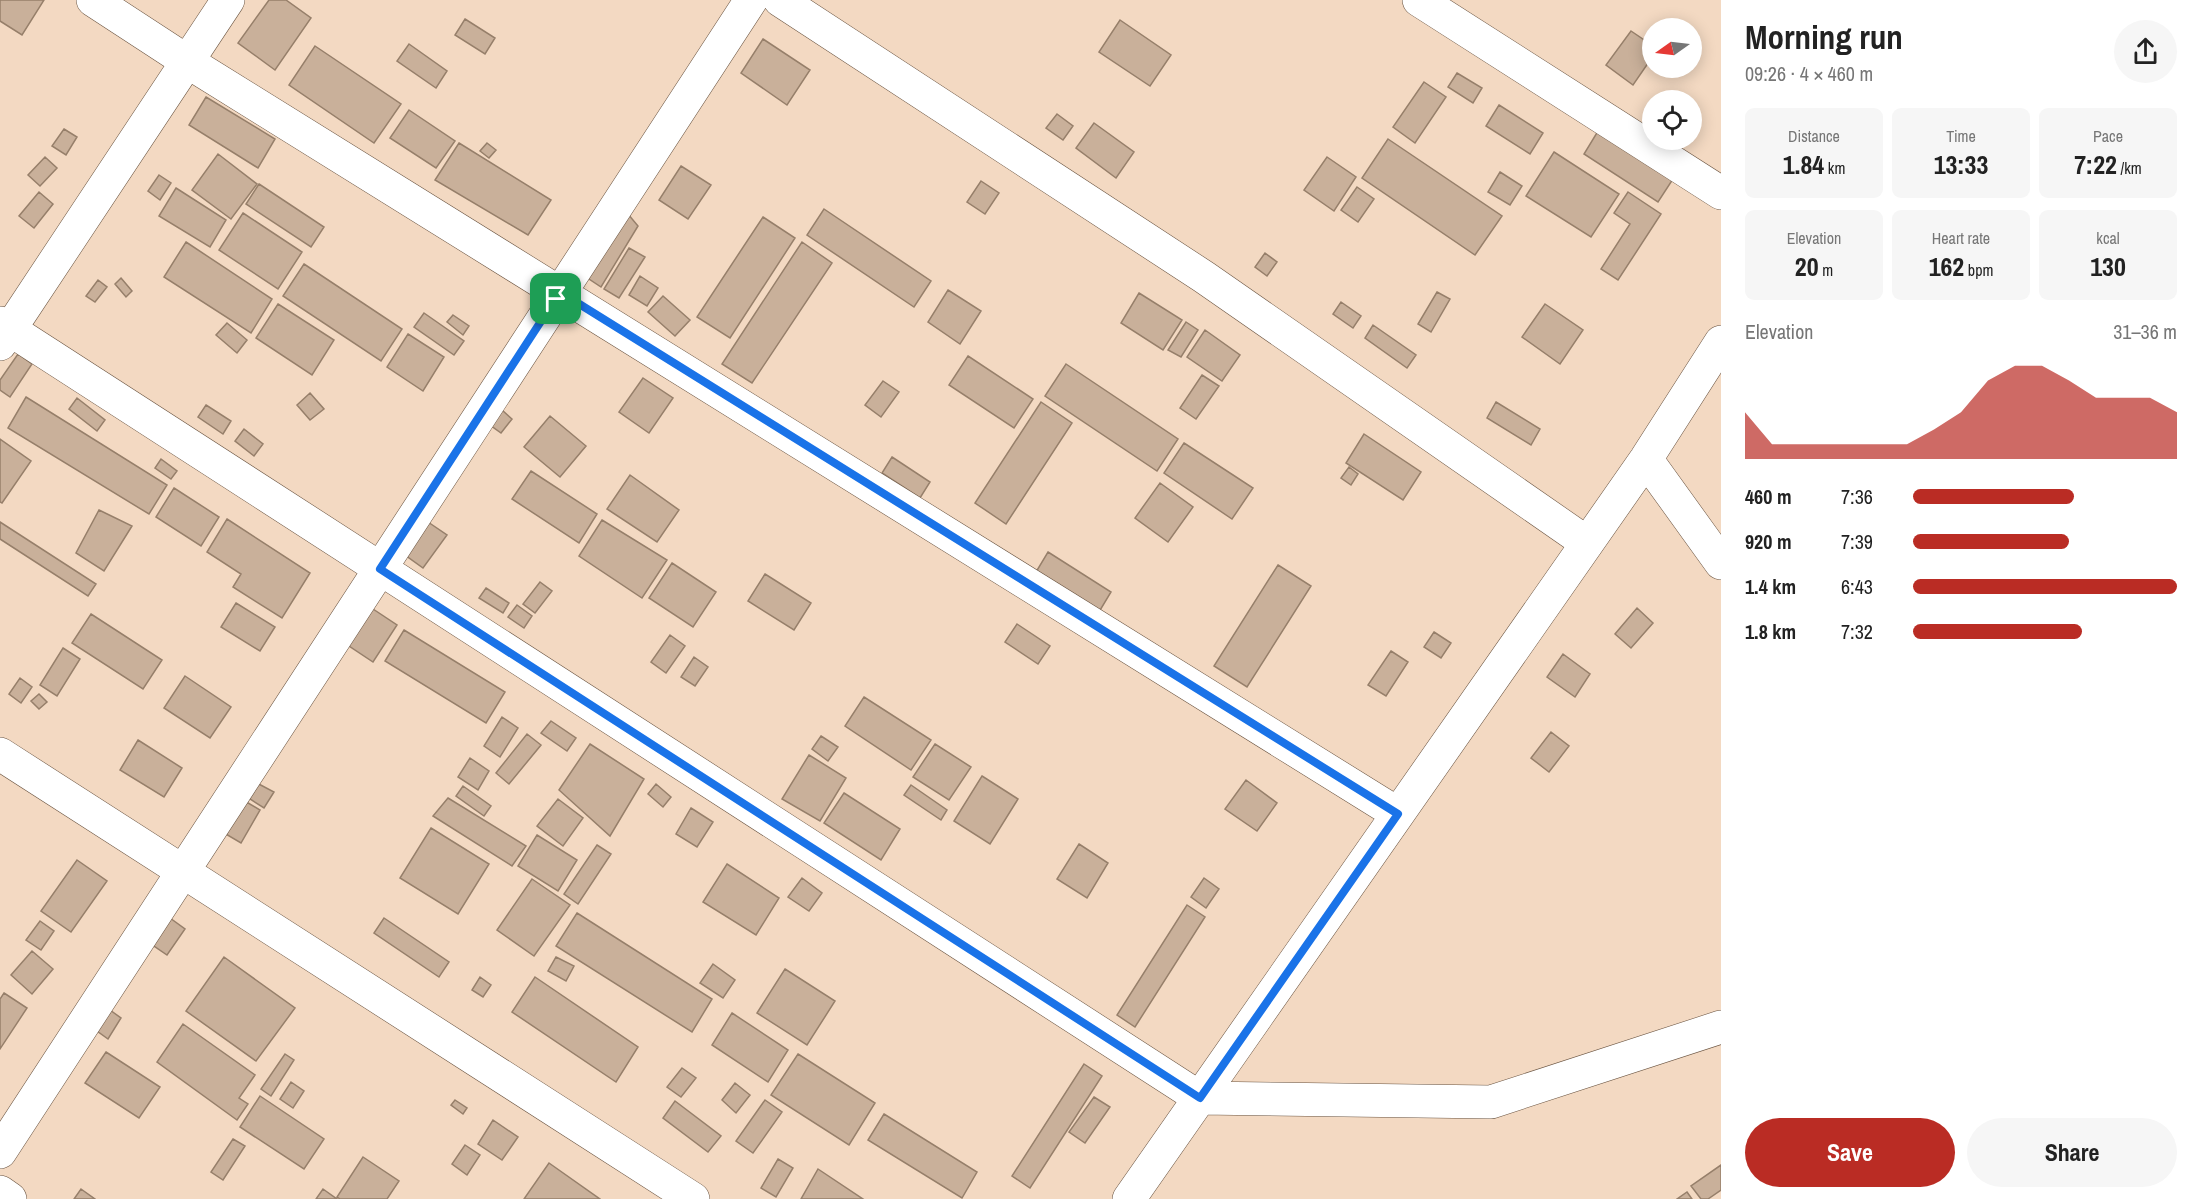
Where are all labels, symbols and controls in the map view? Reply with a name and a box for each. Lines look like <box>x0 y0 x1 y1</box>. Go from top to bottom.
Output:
text: Morning run <box>1745 15 1903 59</box>
north arrow <box>1642 18 1702 78</box>
map controls <box>1642 18 1702 150</box>
button: share <box>2114 20 2177 83</box>
text: 09:26 · 4 × 460 m <box>1745 60 1873 87</box>
button: locate <box>1642 90 1702 150</box>
text: Distance <box>1788 125 1840 147</box>
text: Time <box>1946 125 1976 147</box>
text: Pace <box>2093 125 2123 147</box>
text: 1.84 <box>1783 147 1824 182</box>
text: 13:33 <box>1934 147 1988 182</box>
text: 7:22 <box>2074 147 2117 182</box>
text: km <box>1824 157 1845 179</box>
text: /km <box>2117 157 2142 179</box>
text: Elevation <box>1787 227 1841 249</box>
text: Heart rate <box>1932 227 1990 249</box>
text: kcal <box>2096 227 2120 249</box>
text: 20 <box>1795 249 1819 284</box>
text: 162 <box>1929 249 1964 284</box>
text: 130 <box>2090 249 2126 284</box>
text: m <box>1819 259 1833 281</box>
text: bpm <box>1964 259 1993 281</box>
pin <box>530 273 581 324</box>
icon: arrive <box>539 282 572 315</box>
text: Elevation <box>1745 318 1813 345</box>
text: 31–36 m <box>2113 318 2177 345</box>
text: 460 m <box>1745 483 1792 510</box>
text: 7:36 <box>1841 483 1873 510</box>
text: 920 m <box>1745 528 1792 555</box>
text: 7:39 <box>1841 528 1873 555</box>
text: 1.4 km <box>1745 573 1796 600</box>
text: 6:43 <box>1841 573 1873 600</box>
text: 1.8 km <box>1745 618 1796 645</box>
text: 7:32 <box>1841 618 1873 645</box>
button: Save <box>1745 1118 1955 1187</box>
button: Share <box>1967 1118 2177 1187</box>

